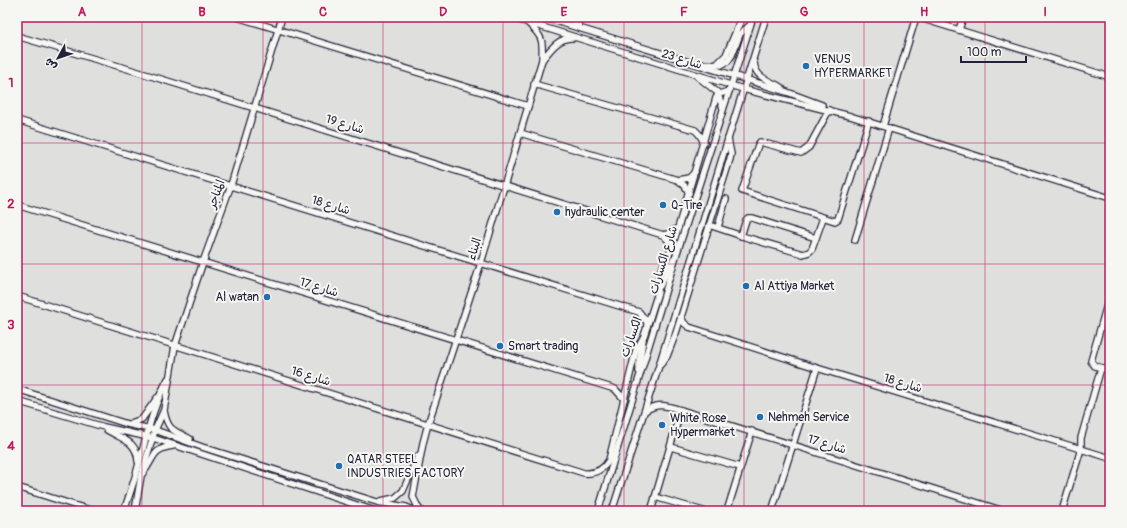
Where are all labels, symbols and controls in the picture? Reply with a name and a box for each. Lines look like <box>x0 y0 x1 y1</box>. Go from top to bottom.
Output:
text: A <box>78 4 87 20</box>
text: B <box>198 4 206 20</box>
text: C <box>319 4 327 20</box>
text: D <box>439 4 447 20</box>
text: E <box>561 4 568 20</box>
text: F <box>680 4 688 20</box>
text: G <box>800 4 809 20</box>
text: H <box>920 4 928 20</box>
text: I <box>1043 4 1047 20</box>
north arrow <box>38 38 78 78</box>
scale bar <box>961 38 1026 64</box>
text: 100 m <box>967 45 1002 60</box>
street label: شارع 23 <box>659 46 704 74</box>
place label: VENUS HYPERMARKET <box>814 52 892 81</box>
text: ش <box>42 55 60 73</box>
marker: VENUS HYPERMARKET <box>801 61 811 71</box>
text: 1 <box>8 75 14 91</box>
street label: شارع 19 <box>324 112 366 138</box>
street label: المناجر <box>204 178 229 211</box>
street label: شارع 18 <box>310 193 352 219</box>
text: 2 <box>7 196 15 212</box>
place label: Q-Tire <box>671 198 702 213</box>
marker: Q-Tire <box>658 200 668 210</box>
place label: hydraulic center <box>565 205 645 220</box>
marker: hydraulic center <box>552 207 562 217</box>
street label: شارع الكسارات <box>646 224 682 296</box>
street label: البناء <box>464 236 485 262</box>
street label: شارع 17 <box>297 275 340 301</box>
place label: Al Attiya Market <box>754 279 835 294</box>
marker: Al Attiya Market <box>741 281 751 291</box>
place label: Al watan <box>216 290 259 305</box>
marker: Al watan <box>262 292 272 302</box>
street label: الكسارات <box>617 315 646 359</box>
text: 3 <box>7 317 15 333</box>
place label: Smart trading <box>508 339 578 354</box>
marker: Smart trading <box>495 341 505 351</box>
street label: شارع 16 <box>289 363 332 390</box>
street label: شارع 18 <box>882 371 924 397</box>
place label: Nehmeh Service <box>768 410 849 425</box>
place label: White Rose Hypermarket <box>670 411 735 440</box>
marker: Nehmeh Service <box>755 412 765 422</box>
marker: White Rose Hypermarket <box>657 420 667 430</box>
street label: شارع 17 <box>805 432 848 458</box>
text: 4 <box>7 438 15 454</box>
place label: QATAR STEEL INDUSTRIES FACTORY <box>347 452 464 481</box>
marker: QATAR STEEL INDUSTRIES FACTORY <box>334 461 344 471</box>

